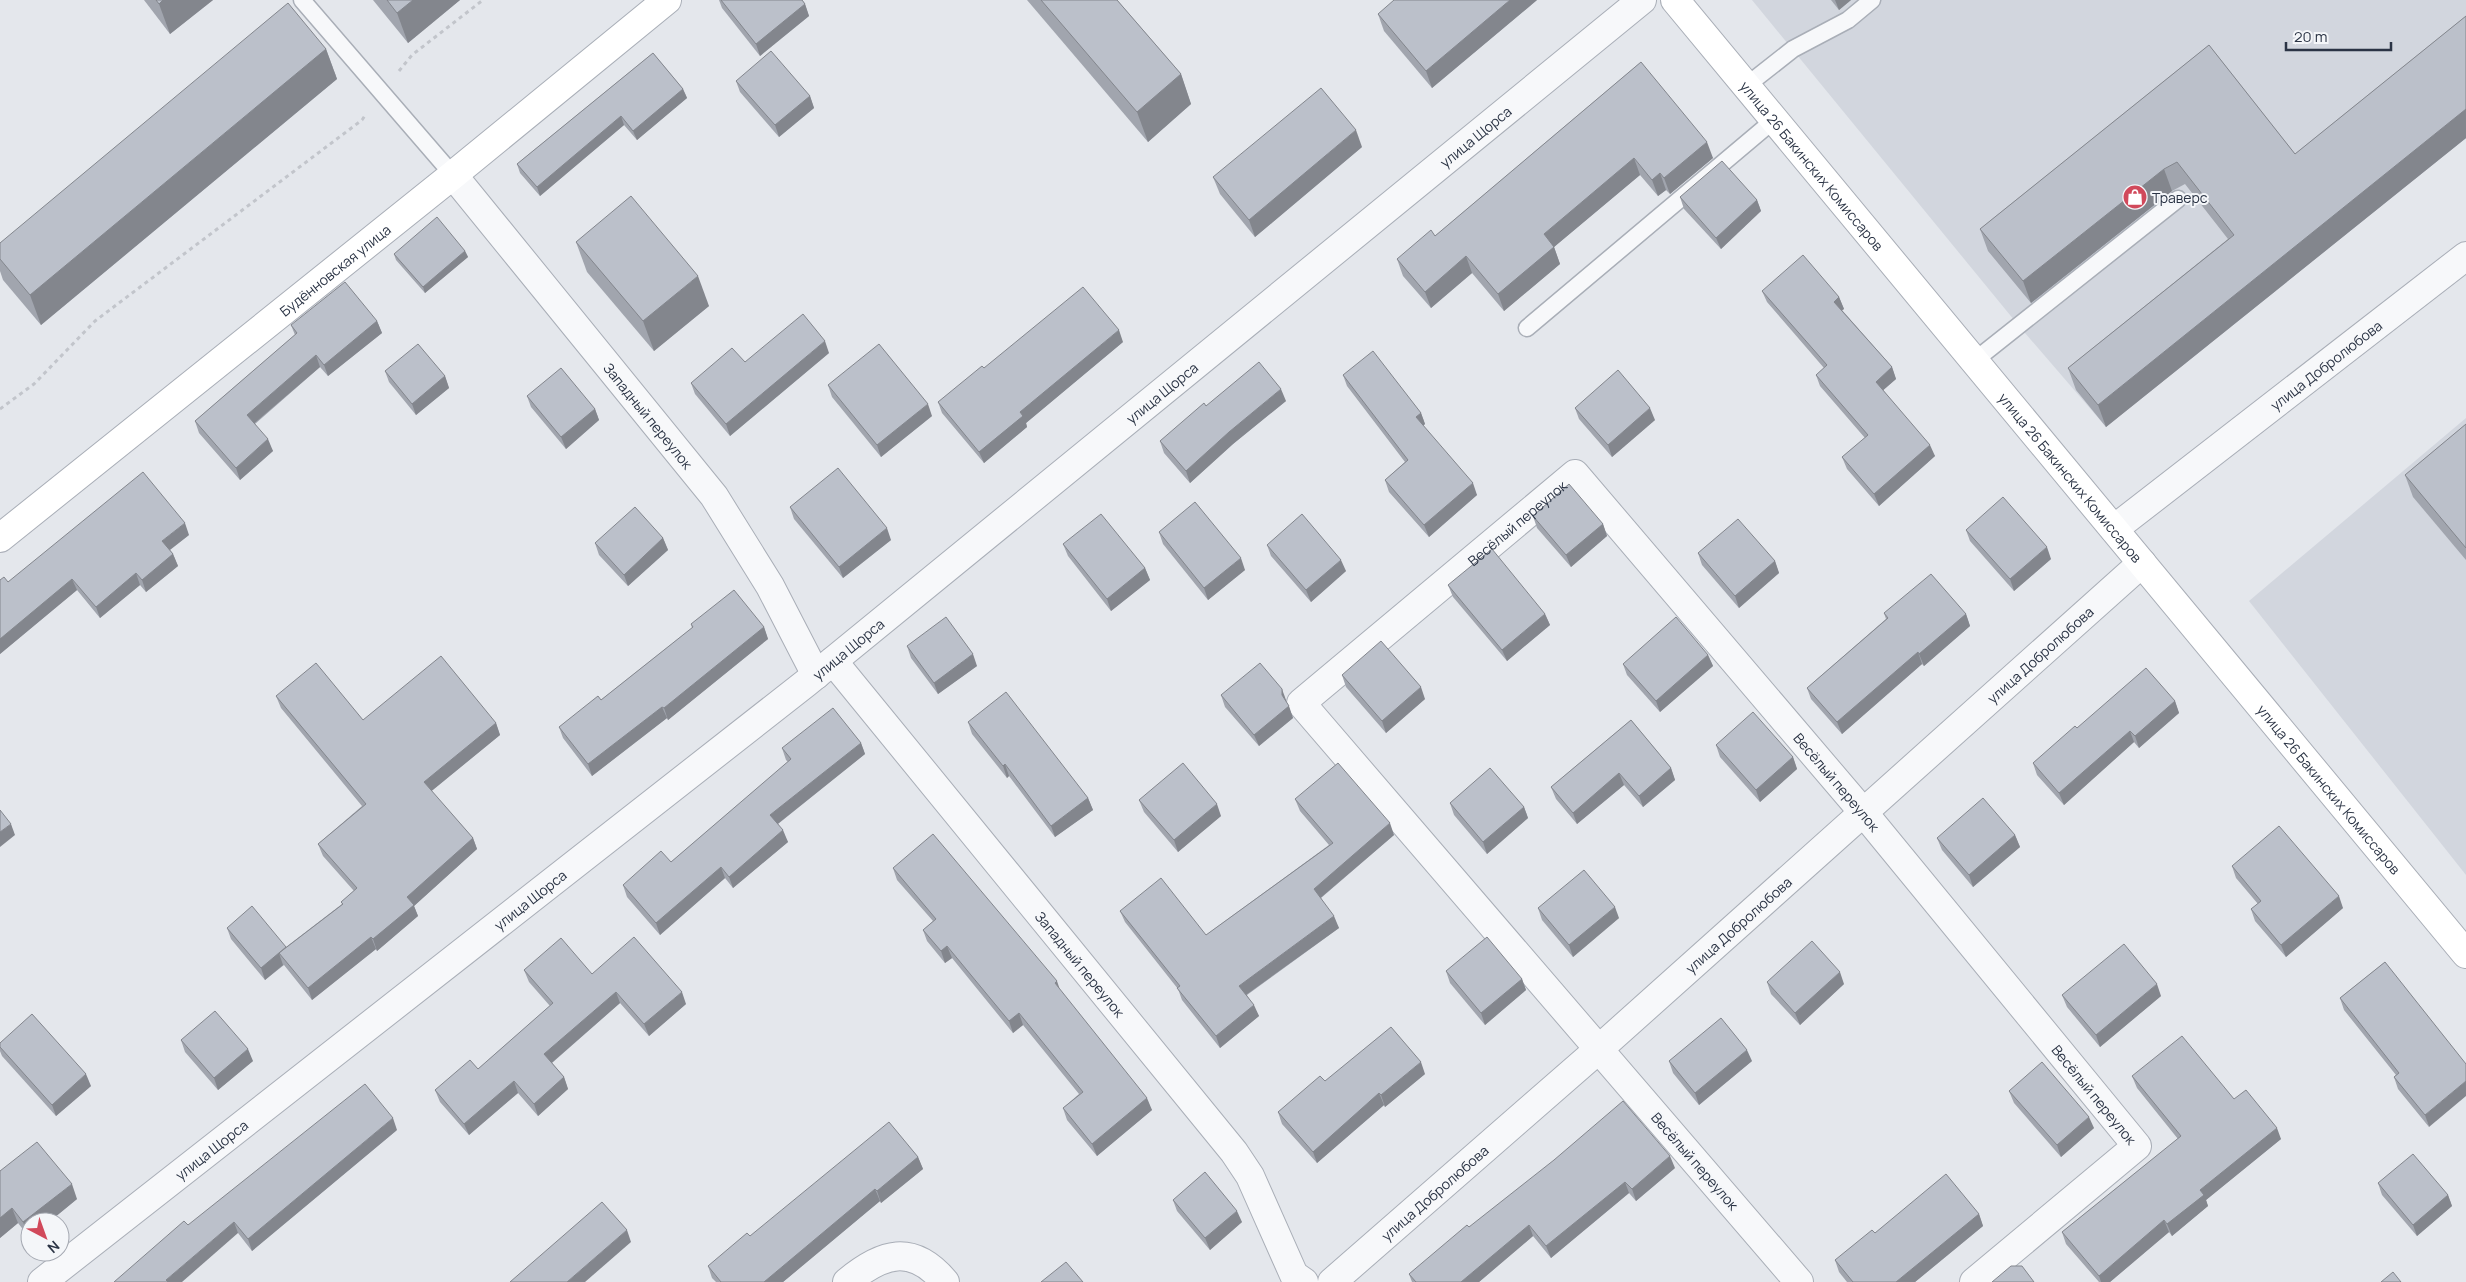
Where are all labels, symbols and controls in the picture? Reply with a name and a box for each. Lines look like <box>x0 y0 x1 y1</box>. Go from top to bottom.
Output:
scale bar <box>2286 20 2391 52</box>
text: 20 m <box>2294 26 2327 47</box>
street label: улица 26 Бакинских Комиссаров <box>1736 77 1888 255</box>
street label: улица Щорса <box>1435 101 1515 171</box>
shop icon: Траверс <box>2122 184 2148 210</box>
place label: Траверс <box>2152 188 2208 207</box>
street label: Будённовская улица <box>275 219 394 320</box>
street label: улица Добролюбова <box>2266 315 2386 414</box>
street label: улица Щорса <box>1122 357 1201 427</box>
street label: Западный переулок <box>600 358 698 473</box>
street label: улица 26 Бакинских Комиссаров <box>1995 388 2147 566</box>
street label: Весёлый переулок <box>1463 475 1571 570</box>
street label: улица Добролюбова <box>1983 602 2097 707</box>
street label: улица Щорса <box>808 614 888 684</box>
street label: улица 26 Бакинских Комиссаров <box>2253 700 2405 878</box>
street label: Весёлый переулок <box>1790 728 1885 836</box>
street label: улица Щорса <box>490 865 570 934</box>
street label: улица Добролюбова <box>1681 872 1795 977</box>
street label: Западный переулок <box>1031 907 1130 1022</box>
street label: Весёлый переулок <box>2048 1040 2142 1149</box>
street label: Весёлый переулок <box>1647 1108 1743 1215</box>
street label: улица Щорса <box>171 1115 251 1184</box>
street label: улица Добролюбова <box>1377 1141 1492 1245</box>
north arrow <box>20 1212 70 1262</box>
text: N <box>44 1237 64 1258</box>

